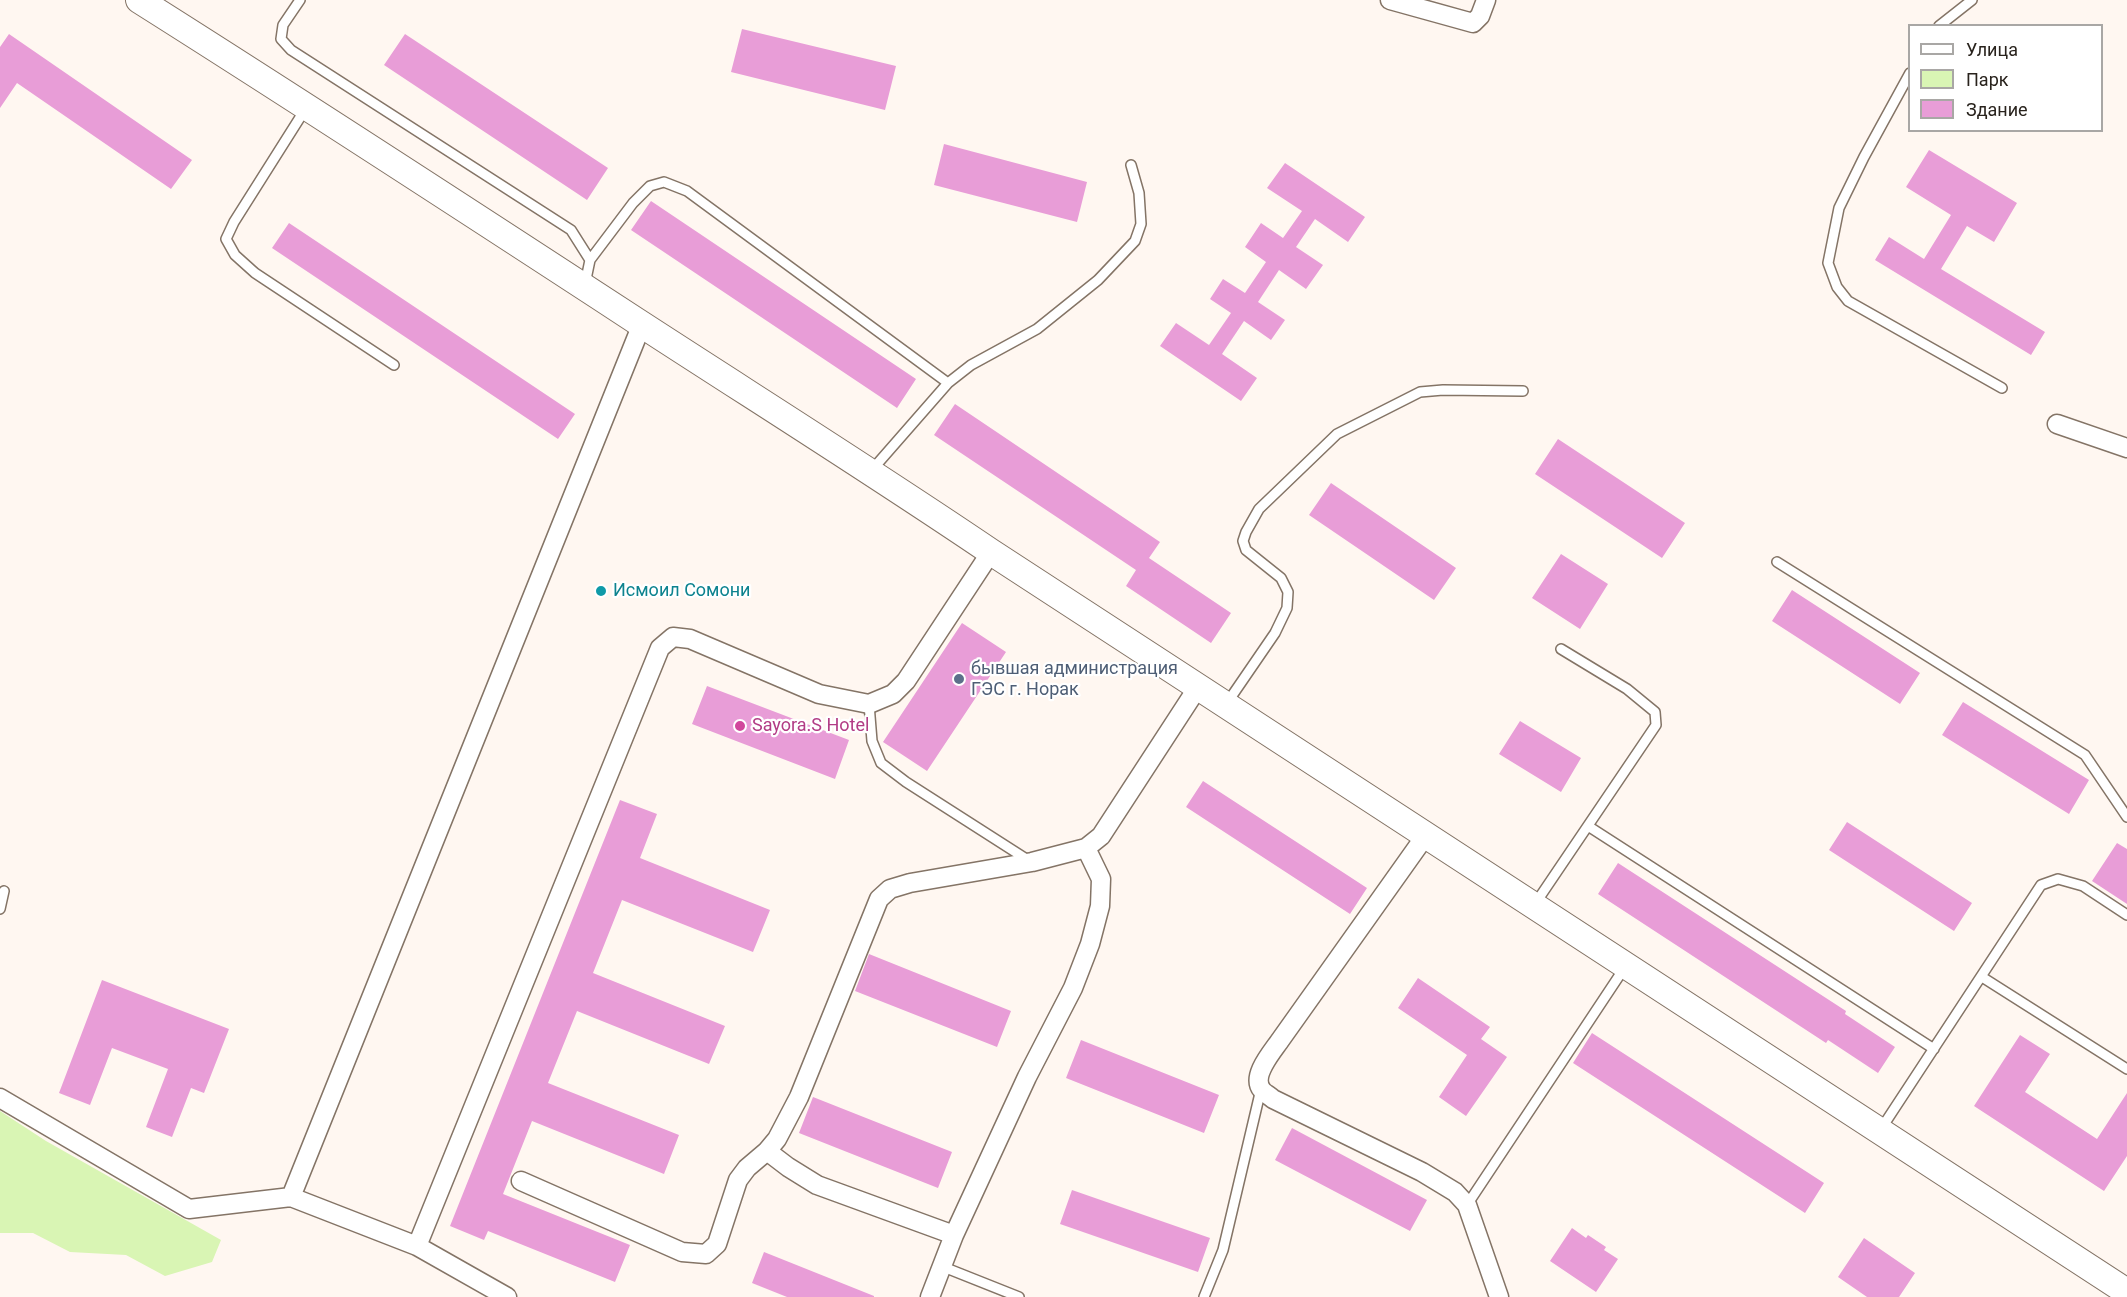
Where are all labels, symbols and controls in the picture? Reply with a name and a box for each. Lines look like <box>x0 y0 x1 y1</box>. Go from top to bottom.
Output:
legend <box>1908 24 2103 132</box>
text: Улица <box>1966 39 2018 60</box>
text: Парк <box>1966 69 2008 90</box>
text: Здание <box>1966 99 2028 120</box>
place label: Исмоил Сомони <box>613 580 751 602</box>
marker: Исмоил Сомони <box>594 584 608 598</box>
place label: бывшая администрация ГЭС г. Норак <box>971 658 1178 700</box>
marker: бывшая администрация ГЭС г. Норак <box>952 672 966 686</box>
place label: Sayora.S Hotel <box>752 715 869 737</box>
marker: Sayora.S Hotel <box>733 719 747 733</box>

